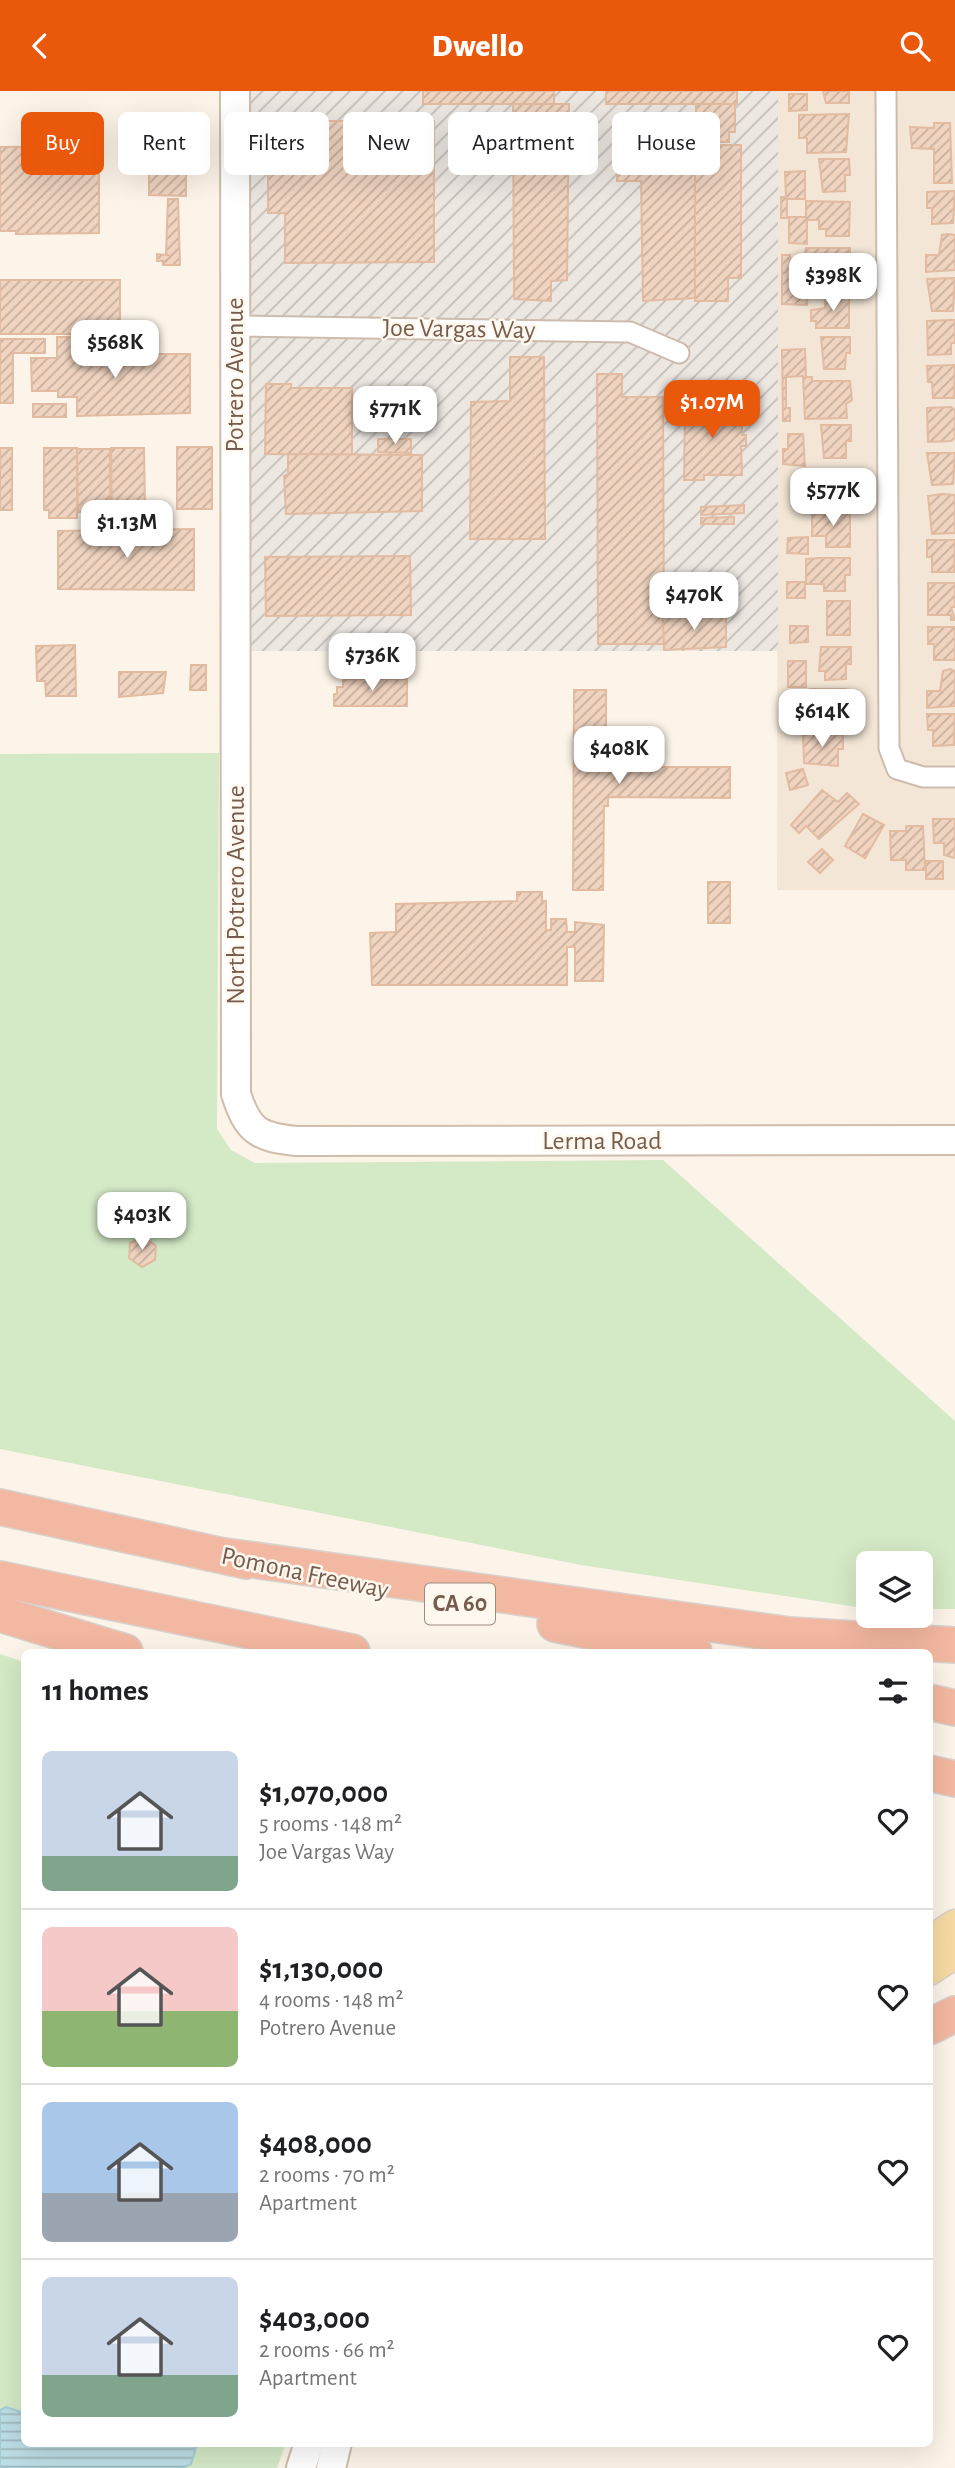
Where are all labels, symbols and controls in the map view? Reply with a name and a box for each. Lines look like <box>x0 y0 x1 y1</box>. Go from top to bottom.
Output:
icon: back <box>21 27 59 65</box>
icon: search <box>896 27 934 65</box>
text: Dwello <box>431 30 524 62</box>
chip: Buy <box>21 112 104 175</box>
chip: Rent <box>118 112 210 175</box>
chip: Filters <box>224 112 329 175</box>
chip: New <box>343 112 434 175</box>
chip: Apartment <box>448 112 598 175</box>
chip: House <box>612 112 720 175</box>
pin: $398K <box>784 253 882 313</box>
text: $398K <box>805 264 861 287</box>
street label: Potrero Avenue <box>222 297 248 453</box>
street label: Joe Vargas Way <box>382 315 536 343</box>
pin: $568K <box>66 321 164 380</box>
text: $568K <box>87 331 143 354</box>
pin: $1.07M <box>655 381 769 440</box>
pin: $771K <box>346 387 444 446</box>
text: $1.07M <box>680 391 744 414</box>
text: $771K <box>369 397 421 420</box>
pin: $577K <box>784 469 882 528</box>
text: $577K <box>806 479 860 502</box>
pin: $1.13M <box>70 501 184 560</box>
text: $1.13M <box>97 511 157 534</box>
pin: $470K <box>645 573 743 632</box>
text: $470K <box>665 583 723 606</box>
pin: $736K <box>323 633 421 693</box>
text: $736K <box>345 644 399 667</box>
pin: $614K <box>773 689 871 749</box>
text: $614K <box>795 700 849 723</box>
pin: $408K <box>570 727 668 786</box>
text: $408K <box>590 737 648 760</box>
street label: North Potrero Avenue <box>223 785 249 1005</box>
street label: Lerma Road <box>542 1128 662 1154</box>
pin: $403K <box>93 1193 191 1252</box>
text: $403K <box>113 1203 171 1226</box>
street label: Pomona Freeway <box>219 1543 391 1603</box>
map controls <box>856 1551 933 1628</box>
button: layers <box>856 1551 933 1628</box>
road number: CA 60 <box>425 1583 495 1625</box>
icon: filters <box>874 1672 912 1710</box>
text: 11 homes <box>42 1676 149 1706</box>
text: $1,070,000 <box>259 1778 388 1808</box>
icon: home <box>98 1779 182 1863</box>
icon: heart <box>874 1802 912 1840</box>
text: 5 rooms · 148 m² <box>259 1813 402 1836</box>
text: Joe Vargas Way <box>259 1841 394 1864</box>
text: $1,130,000 <box>259 1954 383 1984</box>
icon: home <box>98 1955 182 2039</box>
icon: heart <box>874 1978 912 2016</box>
text: 4 rooms · 148 m² <box>259 1989 404 2012</box>
text: Potrero Avenue <box>259 2017 396 2040</box>
text: $408,000 <box>259 2129 372 2159</box>
icon: home <box>98 2130 182 2214</box>
icon: heart <box>874 2153 912 2191</box>
text: 2 rooms · 70 m² <box>259 2164 395 2187</box>
text: Apartment <box>259 2192 357 2215</box>
text: $403,000 <box>259 2304 370 2334</box>
icon: home <box>98 2305 182 2389</box>
icon: heart <box>874 2328 912 2366</box>
text: 2 rooms · 66 m² <box>259 2339 395 2362</box>
text: Apartment <box>259 2367 357 2390</box>

